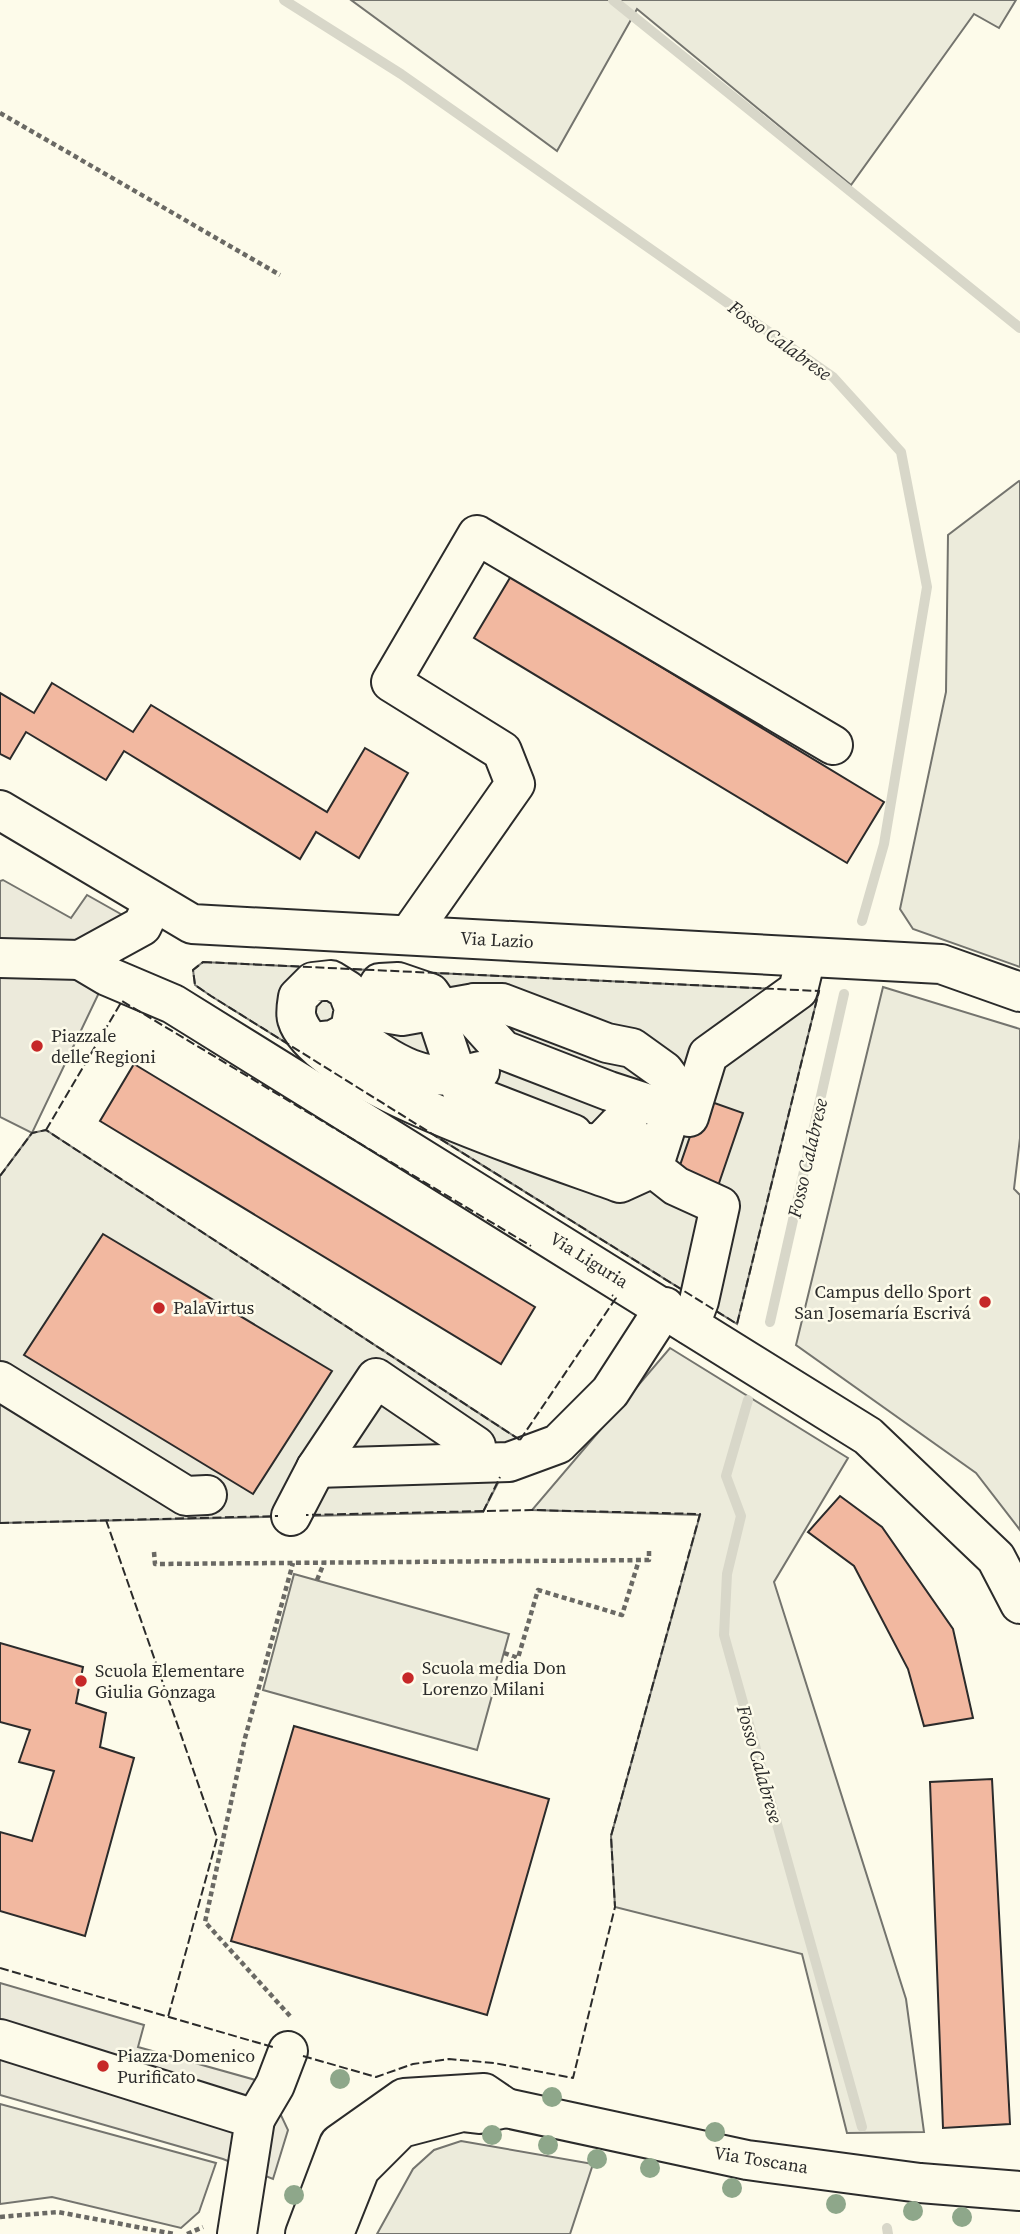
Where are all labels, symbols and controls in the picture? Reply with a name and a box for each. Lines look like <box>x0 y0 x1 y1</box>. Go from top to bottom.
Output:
water label: Fosso Calabrese <box>722 293 837 386</box>
street label: Via Lazio <box>460 925 535 954</box>
place label: Piazzale delle Regioni <box>51 1023 156 1069</box>
marker: Piazzale delle Regioni <box>29 1038 45 1054</box>
water label: Fosso Calabrese <box>780 1096 833 1221</box>
street label: Via Liguria <box>545 1226 634 1294</box>
place label: Campus dello Sport San Josemaría Escrivá <box>795 1279 972 1325</box>
marker: Campus dello Sport San Josemaría Escrivá <box>977 1294 993 1310</box>
place label: PalaVirtus <box>173 1295 255 1320</box>
marker: PalaVirtus <box>151 1300 167 1316</box>
place label: Scuola media Don Lorenzo Milani <box>422 1655 567 1701</box>
place label: Scuola Elementare Giulia Gonzaga <box>95 1658 245 1704</box>
marker: Scuola media Don Lorenzo Milani <box>400 1670 416 1686</box>
marker: Scuola Elementare Giulia Gonzaga <box>73 1673 89 1689</box>
water label: Fosso Calabrese <box>730 1701 789 1826</box>
place label: Piazza Domenico Purificato <box>117 2043 255 2089</box>
marker: Piazza Domenico Purificato <box>95 2058 111 2074</box>
street label: Via Toscana <box>712 2140 811 2179</box>

